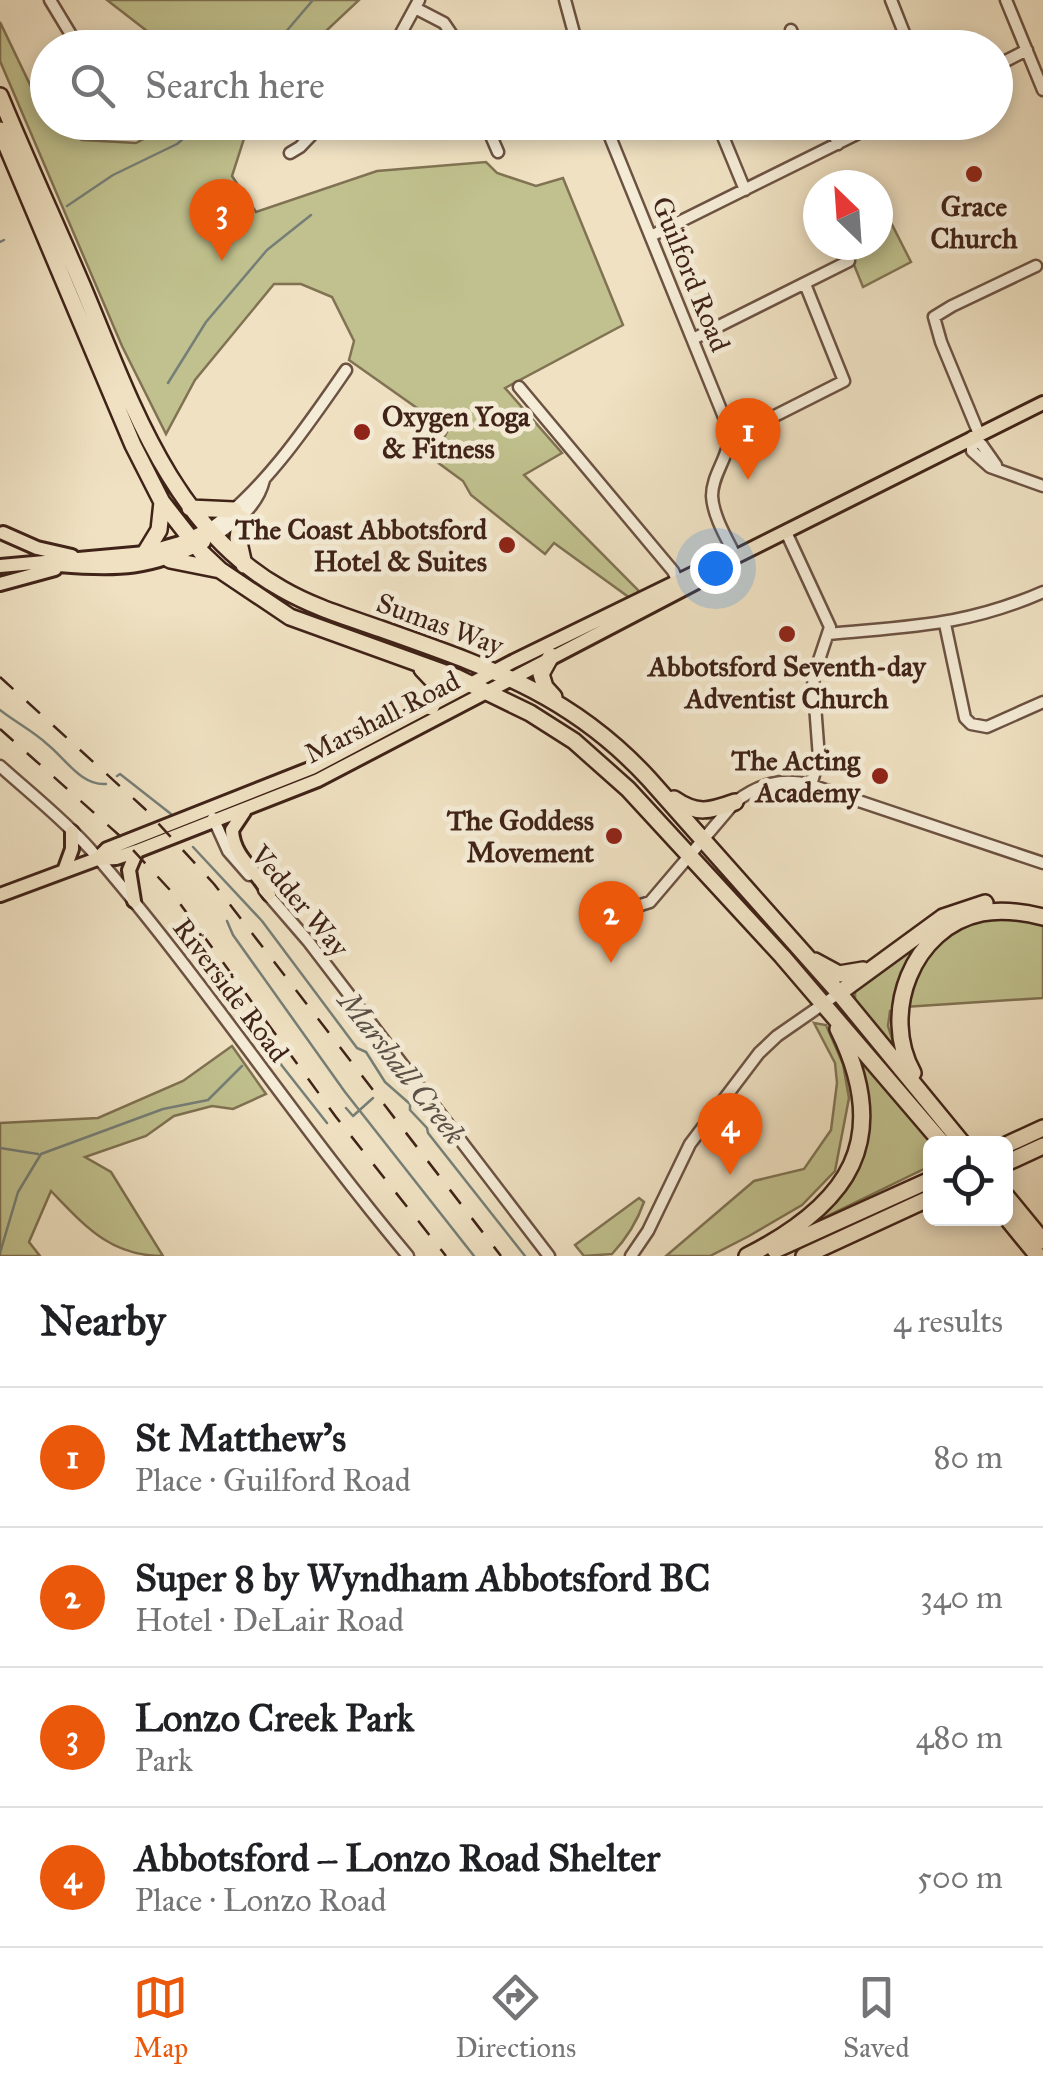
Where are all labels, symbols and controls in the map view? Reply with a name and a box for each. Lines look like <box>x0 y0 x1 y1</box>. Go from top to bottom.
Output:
search box <box>30 30 1013 140</box>
icon: search <box>65 58 120 113</box>
text: Search here <box>145 62 325 108</box>
marker: Grace Church <box>963 163 985 185</box>
north arrow <box>803 170 893 260</box>
pin: 3 <box>190 178 254 261</box>
place label: Grace Church <box>930 189 1018 256</box>
street label: Guilford Road <box>644 191 738 357</box>
pin: 1 <box>716 398 780 480</box>
place label: Oxygen Yoga & Fitness <box>382 399 531 466</box>
marker: Oxygen Yoga & Fitness <box>351 421 373 443</box>
place label: The Coast Abbotsford Hotel & Suites <box>235 512 488 579</box>
marker: The Coast Abbotsford Hotel & Suites <box>496 534 518 556</box>
your location <box>690 543 741 594</box>
street label: Sumas Way <box>372 585 509 663</box>
marker: Abbotsford Seventh-day Adventist Church <box>776 623 798 645</box>
place label: Abbotsford Seventh-day Adventist Church <box>646 649 927 716</box>
street label: Marshall Road <box>298 663 466 771</box>
place label: The Acting Academy <box>731 743 861 810</box>
marker: The Acting Academy <box>869 765 891 787</box>
place label: The Goddess Movement <box>447 803 594 870</box>
marker: The Goddess Movement <box>603 825 625 847</box>
street label: Vedder Way <box>242 837 357 965</box>
pin: 2 <box>578 880 644 963</box>
street label: Riverside Road <box>165 911 297 1069</box>
water label: Marshall Creek <box>329 982 473 1152</box>
pin: 4 <box>698 1092 762 1175</box>
map controls <box>923 1136 1013 1226</box>
button: locate <box>923 1136 1013 1226</box>
text: Nearby <box>40 1295 165 1347</box>
text: 4 results <box>893 1302 1003 1341</box>
text: St Matthew's <box>135 1415 346 1461</box>
text: 1 <box>66 1438 79 1477</box>
text: 80 m <box>934 1438 1003 1477</box>
text: Place · Guilford Road <box>135 1461 411 1500</box>
text: Super 8 by Wyndham Abbotsford BC <box>135 1555 710 1601</box>
text: 2 <box>65 1578 80 1617</box>
text: 340 m <box>920 1578 1003 1617</box>
text: Hotel · DeLair Road <box>135 1601 404 1640</box>
text: Lonzo Creek Park <box>135 1695 414 1741</box>
text: 3 <box>66 1718 79 1757</box>
text: 480 m <box>916 1718 1003 1757</box>
text: Park <box>135 1741 193 1780</box>
text: Abbotsford – Lonzo Road Shelter <box>135 1835 660 1881</box>
text: 4 <box>64 1858 81 1897</box>
text: 500 m <box>917 1858 1003 1897</box>
text: Place · Lonzo Road <box>135 1881 387 1920</box>
tab: Map <box>133 1970 188 2065</box>
tab: Directions <box>455 1970 576 2065</box>
tab: Saved <box>843 1970 910 2065</box>

